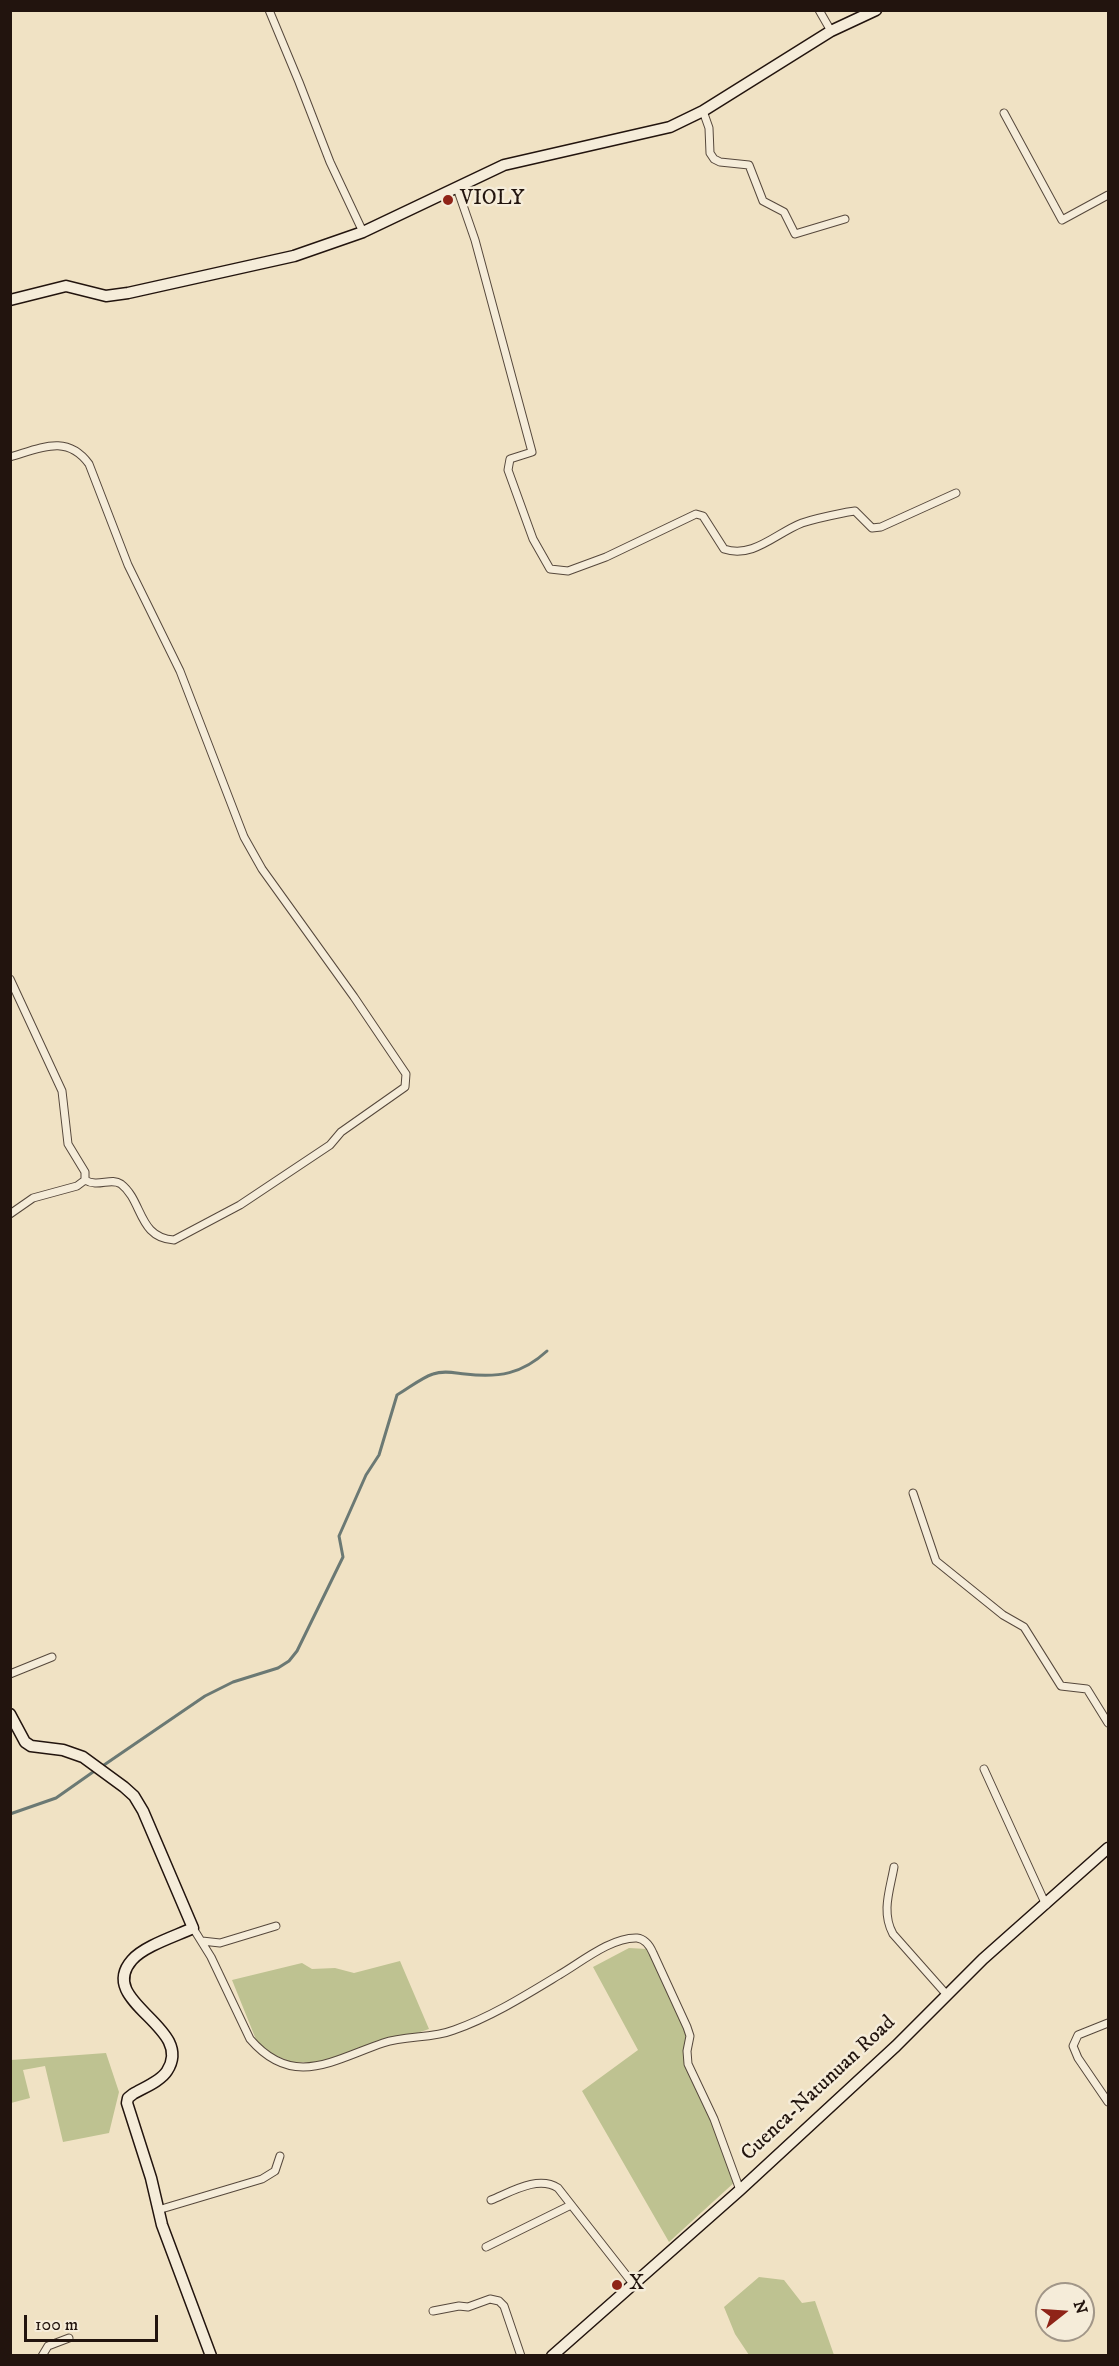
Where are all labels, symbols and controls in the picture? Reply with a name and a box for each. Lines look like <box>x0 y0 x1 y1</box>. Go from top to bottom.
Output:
place label: VIOLY <box>460 187 524 213</box>
marker: VIOLY <box>441 193 455 207</box>
street label: Cuenca-Natunuan Road <box>737 2011 901 2167</box>
place label: X <box>629 2272 644 2298</box>
marker: X <box>610 2278 624 2292</box>
north arrow <box>1035 2282 1095 2342</box>
text: N <box>1069 2298 1092 2317</box>
scale bar <box>27 2303 160 2341</box>
text: 100 m <box>35 2314 78 2336</box>

